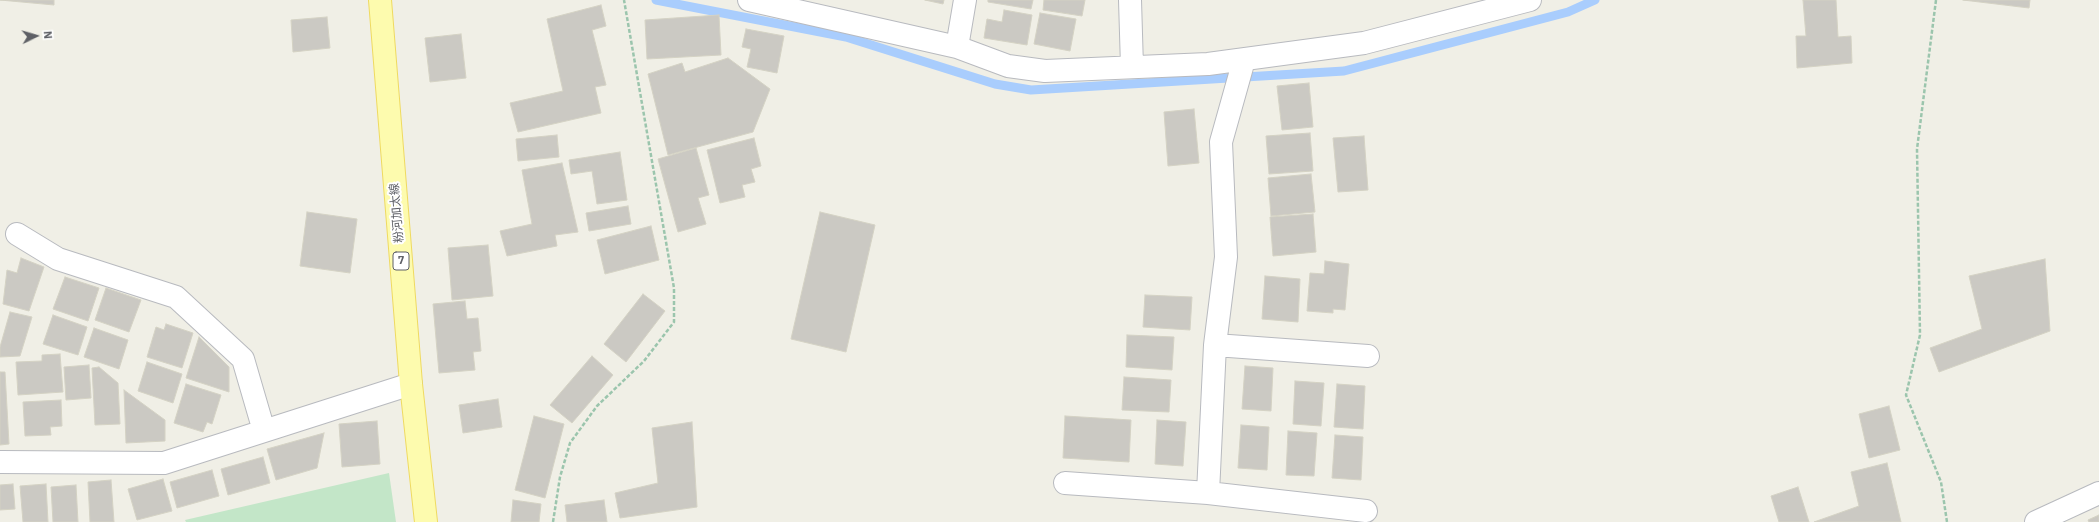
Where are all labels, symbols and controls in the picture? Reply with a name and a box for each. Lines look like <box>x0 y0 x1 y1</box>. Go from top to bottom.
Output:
north arrow <box>16 16 56 56</box>
text: N <box>41 30 55 40</box>
street label: 粉河加太線 <box>387 182 407 244</box>
road number: 7 <box>393 252 409 270</box>

